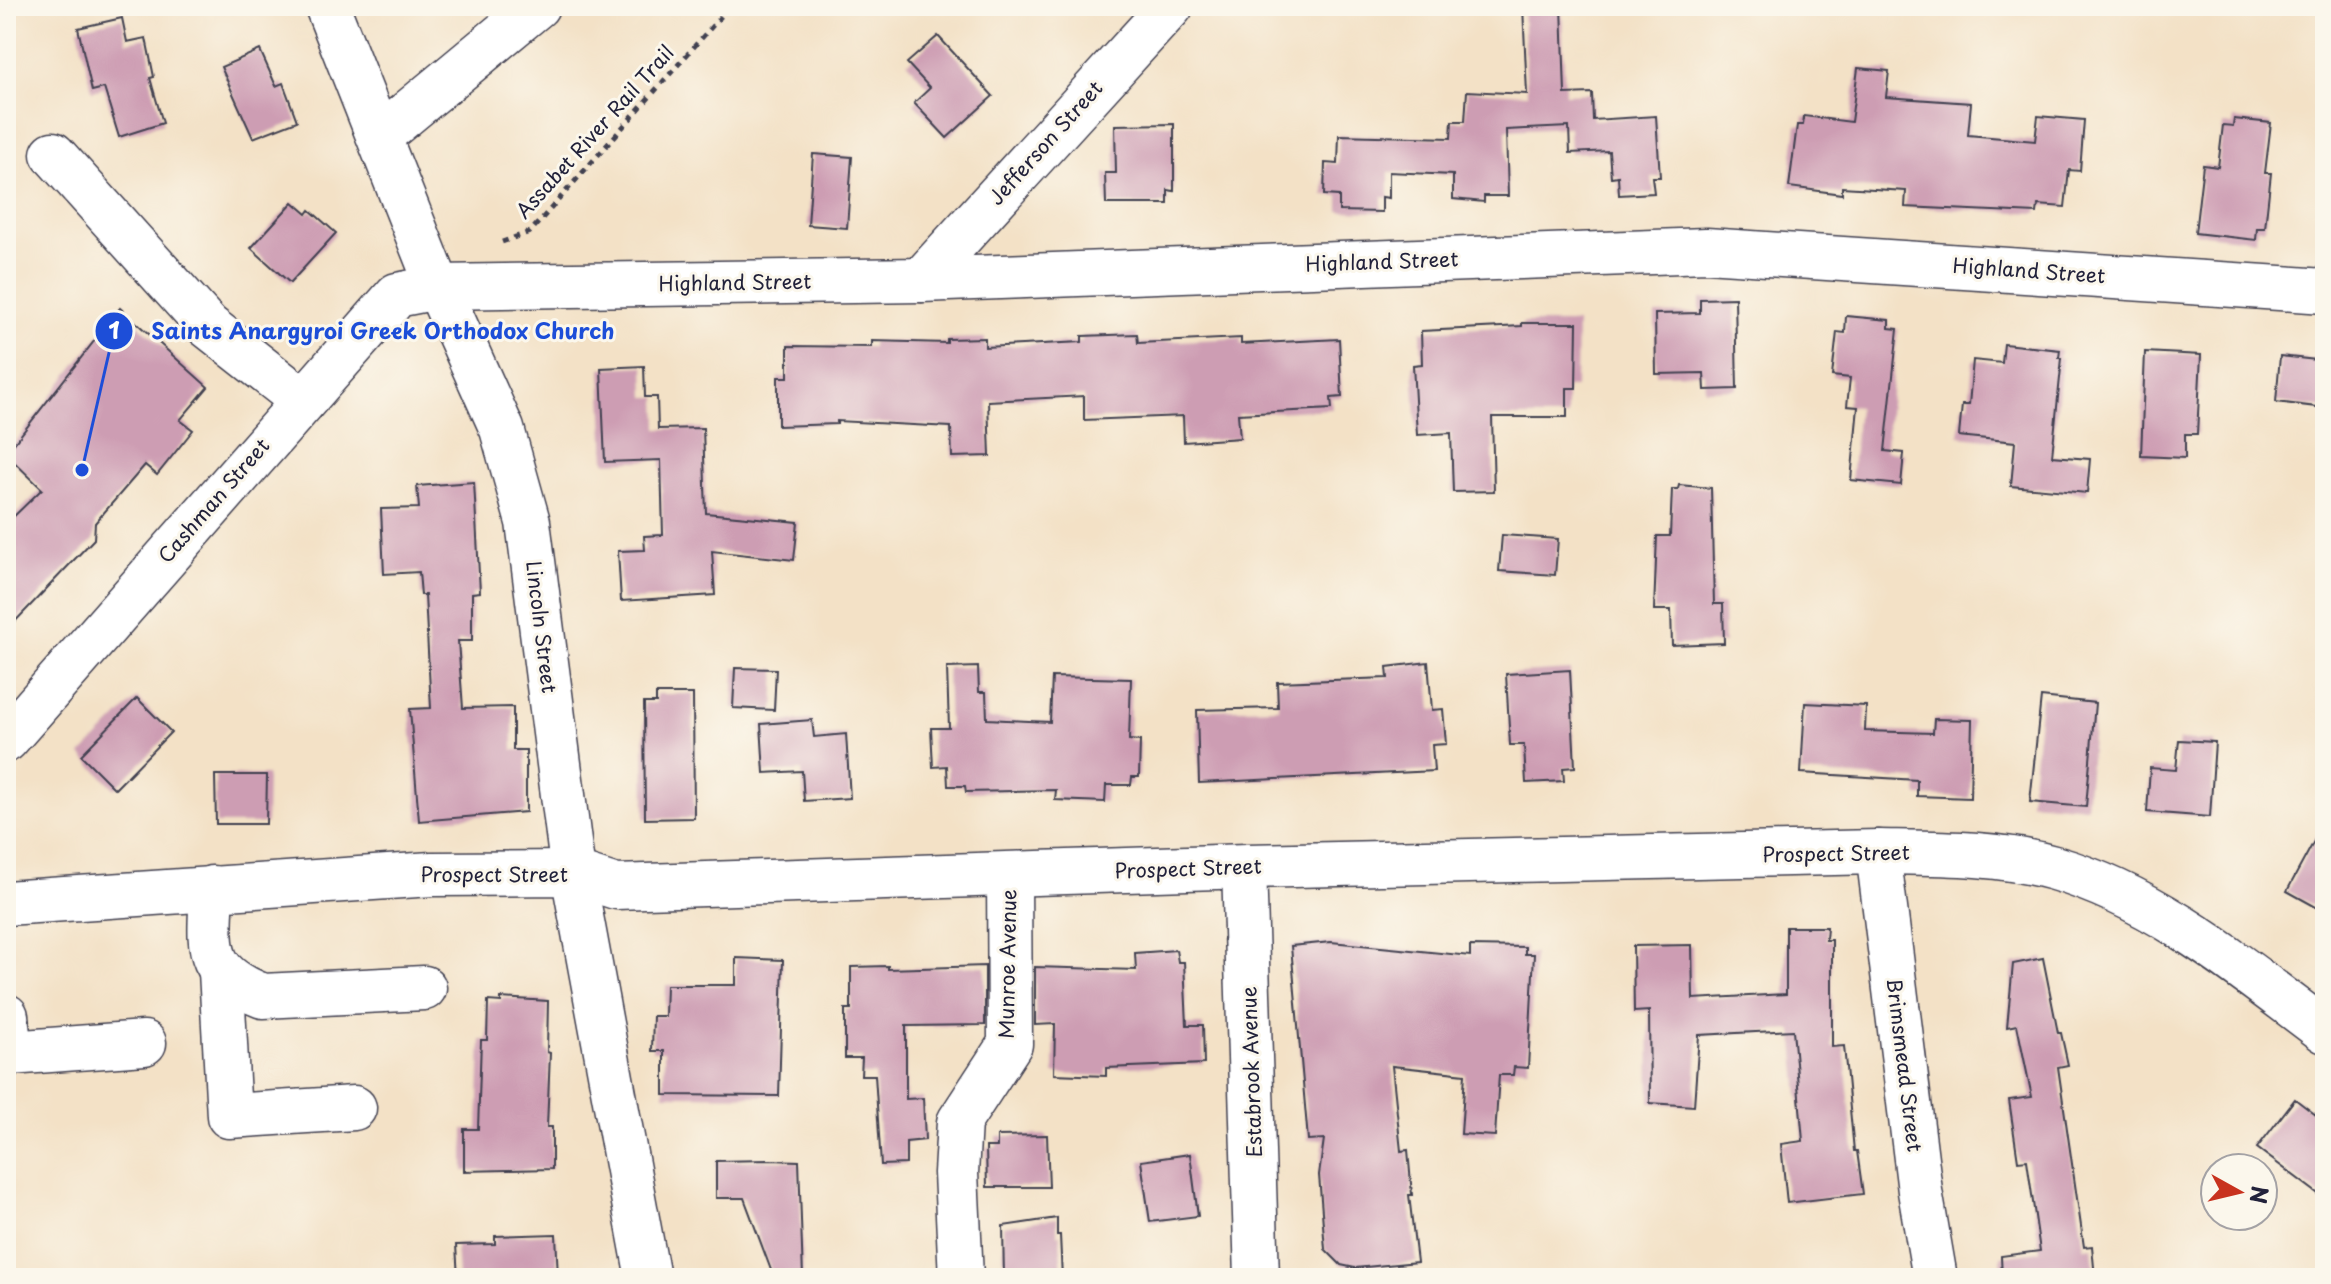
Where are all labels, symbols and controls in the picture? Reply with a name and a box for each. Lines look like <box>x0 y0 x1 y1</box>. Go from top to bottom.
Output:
street label: Assabet River Rail Trail <box>508 38 681 225</box>
street label: Jefferson Street <box>981 74 1109 211</box>
street label: Highland Street <box>1305 243 1459 279</box>
street label: Highland Street <box>1952 250 2106 290</box>
street label: Highland Street <box>658 266 812 298</box>
callout: Saints Anargyroi Greek Orthodox Church <box>94 308 633 354</box>
text: 1 <box>108 311 120 347</box>
text: Saints Anargyroi Greek Orthodox Church <box>151 313 615 346</box>
street label: Cashman Street <box>150 431 276 569</box>
street label: Lincoln Street <box>519 559 565 695</box>
street label: Prospect Street <box>1762 837 1910 869</box>
street label: Prospect Street <box>1114 850 1262 886</box>
street label: Prospect Street <box>420 859 568 889</box>
street label: Munroe Avenue <box>991 889 1023 1039</box>
street label: Brimsmead Street <box>1879 976 1931 1153</box>
street label: Estabrook Avenue <box>1233 986 1269 1158</box>
north arrow <box>2199 1152 2279 1232</box>
text: N <box>2243 1184 2278 1206</box>

